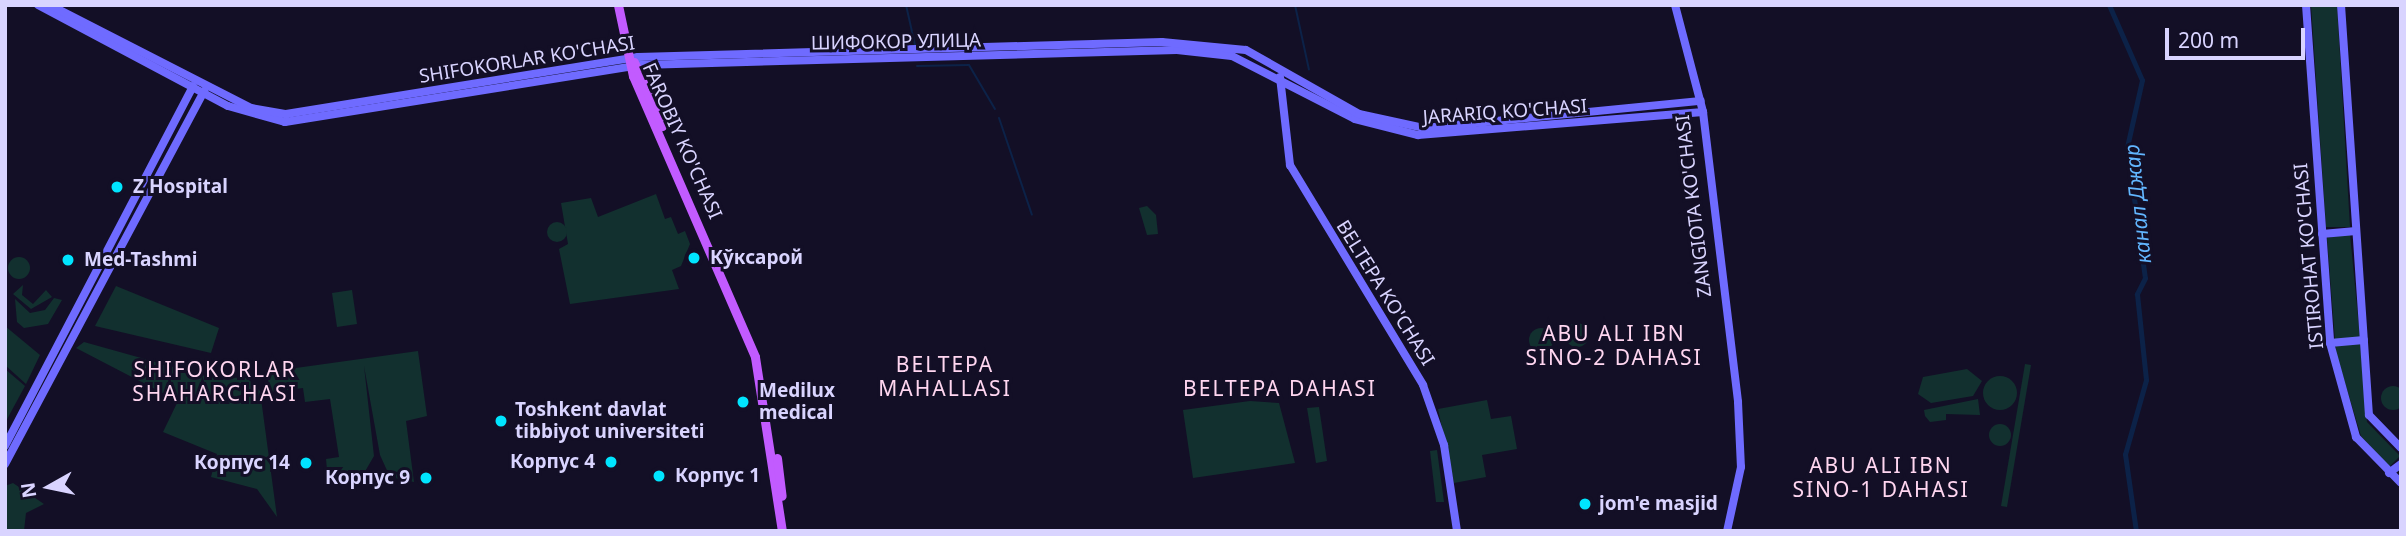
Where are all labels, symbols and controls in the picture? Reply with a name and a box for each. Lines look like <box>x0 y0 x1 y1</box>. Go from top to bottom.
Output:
scale bar <box>2168 14 2308 58</box>
text: 200 m <box>2178 26 2239 54</box>
street label: ШИФОКОР УЛИЦА <box>811 29 981 55</box>
street label: SHIFOKORLAR KO'CHASI <box>417 32 637 88</box>
street label: FAROBIY KO'CHASI <box>637 59 727 223</box>
street label: JARARIQ KO'CHASI <box>1422 95 1588 129</box>
street label: ZANGIOTA KO'CHASI <box>1671 113 1717 299</box>
water label: канал Джар <box>2118 143 2156 265</box>
street label: ISTIROHAT KO'CHASI <box>2290 162 2328 350</box>
place label: Z Hospital <box>133 176 228 198</box>
marker: Z Hospital <box>107 177 127 197</box>
street label: BELTEPA KO'CHASI <box>1331 216 1439 370</box>
place label: Кўксарой <box>710 247 803 269</box>
marker: Кўксарой <box>684 248 704 268</box>
place label: Med-Tashmi <box>84 249 198 271</box>
marker: Med-Tashmi <box>58 250 78 270</box>
district label: ABU ALI IBN SINO-2 DAHASI <box>1527 320 1701 370</box>
district label: BELTEPA MAHALLASI <box>879 351 1011 401</box>
district label: SHIFOKORLAR SHAHARCHASI <box>134 356 296 406</box>
district label: BELTEPA DAHASI <box>1185 375 1375 401</box>
place label: Medilux medical <box>759 380 835 424</box>
marker: Medilux medical <box>733 392 753 412</box>
place label: Toshkent davlat tibbiyot universiteti <box>515 399 704 443</box>
marker: Toshkent davlat tibbiyot universiteti <box>493 413 509 429</box>
place label: Корпус 4 <box>510 451 595 473</box>
north arrow <box>14 452 84 522</box>
place label: Корпус 14 <box>194 452 290 474</box>
marker: Корпус 4 <box>601 452 621 472</box>
district label: ABU ALI IBN SINO-1 DAHASI <box>1794 452 1968 502</box>
marker: Корпус 14 <box>296 453 316 473</box>
place label: Корпус 1 <box>675 465 760 487</box>
marker: Корпус 1 <box>649 466 669 486</box>
place label: Корпус 9 <box>325 467 410 489</box>
marker: Корпус 9 <box>416 468 436 488</box>
text: N <box>14 481 42 500</box>
place label: jom'e masjid <box>1599 493 1718 515</box>
marker: jom'e masjid <box>1577 496 1593 512</box>

